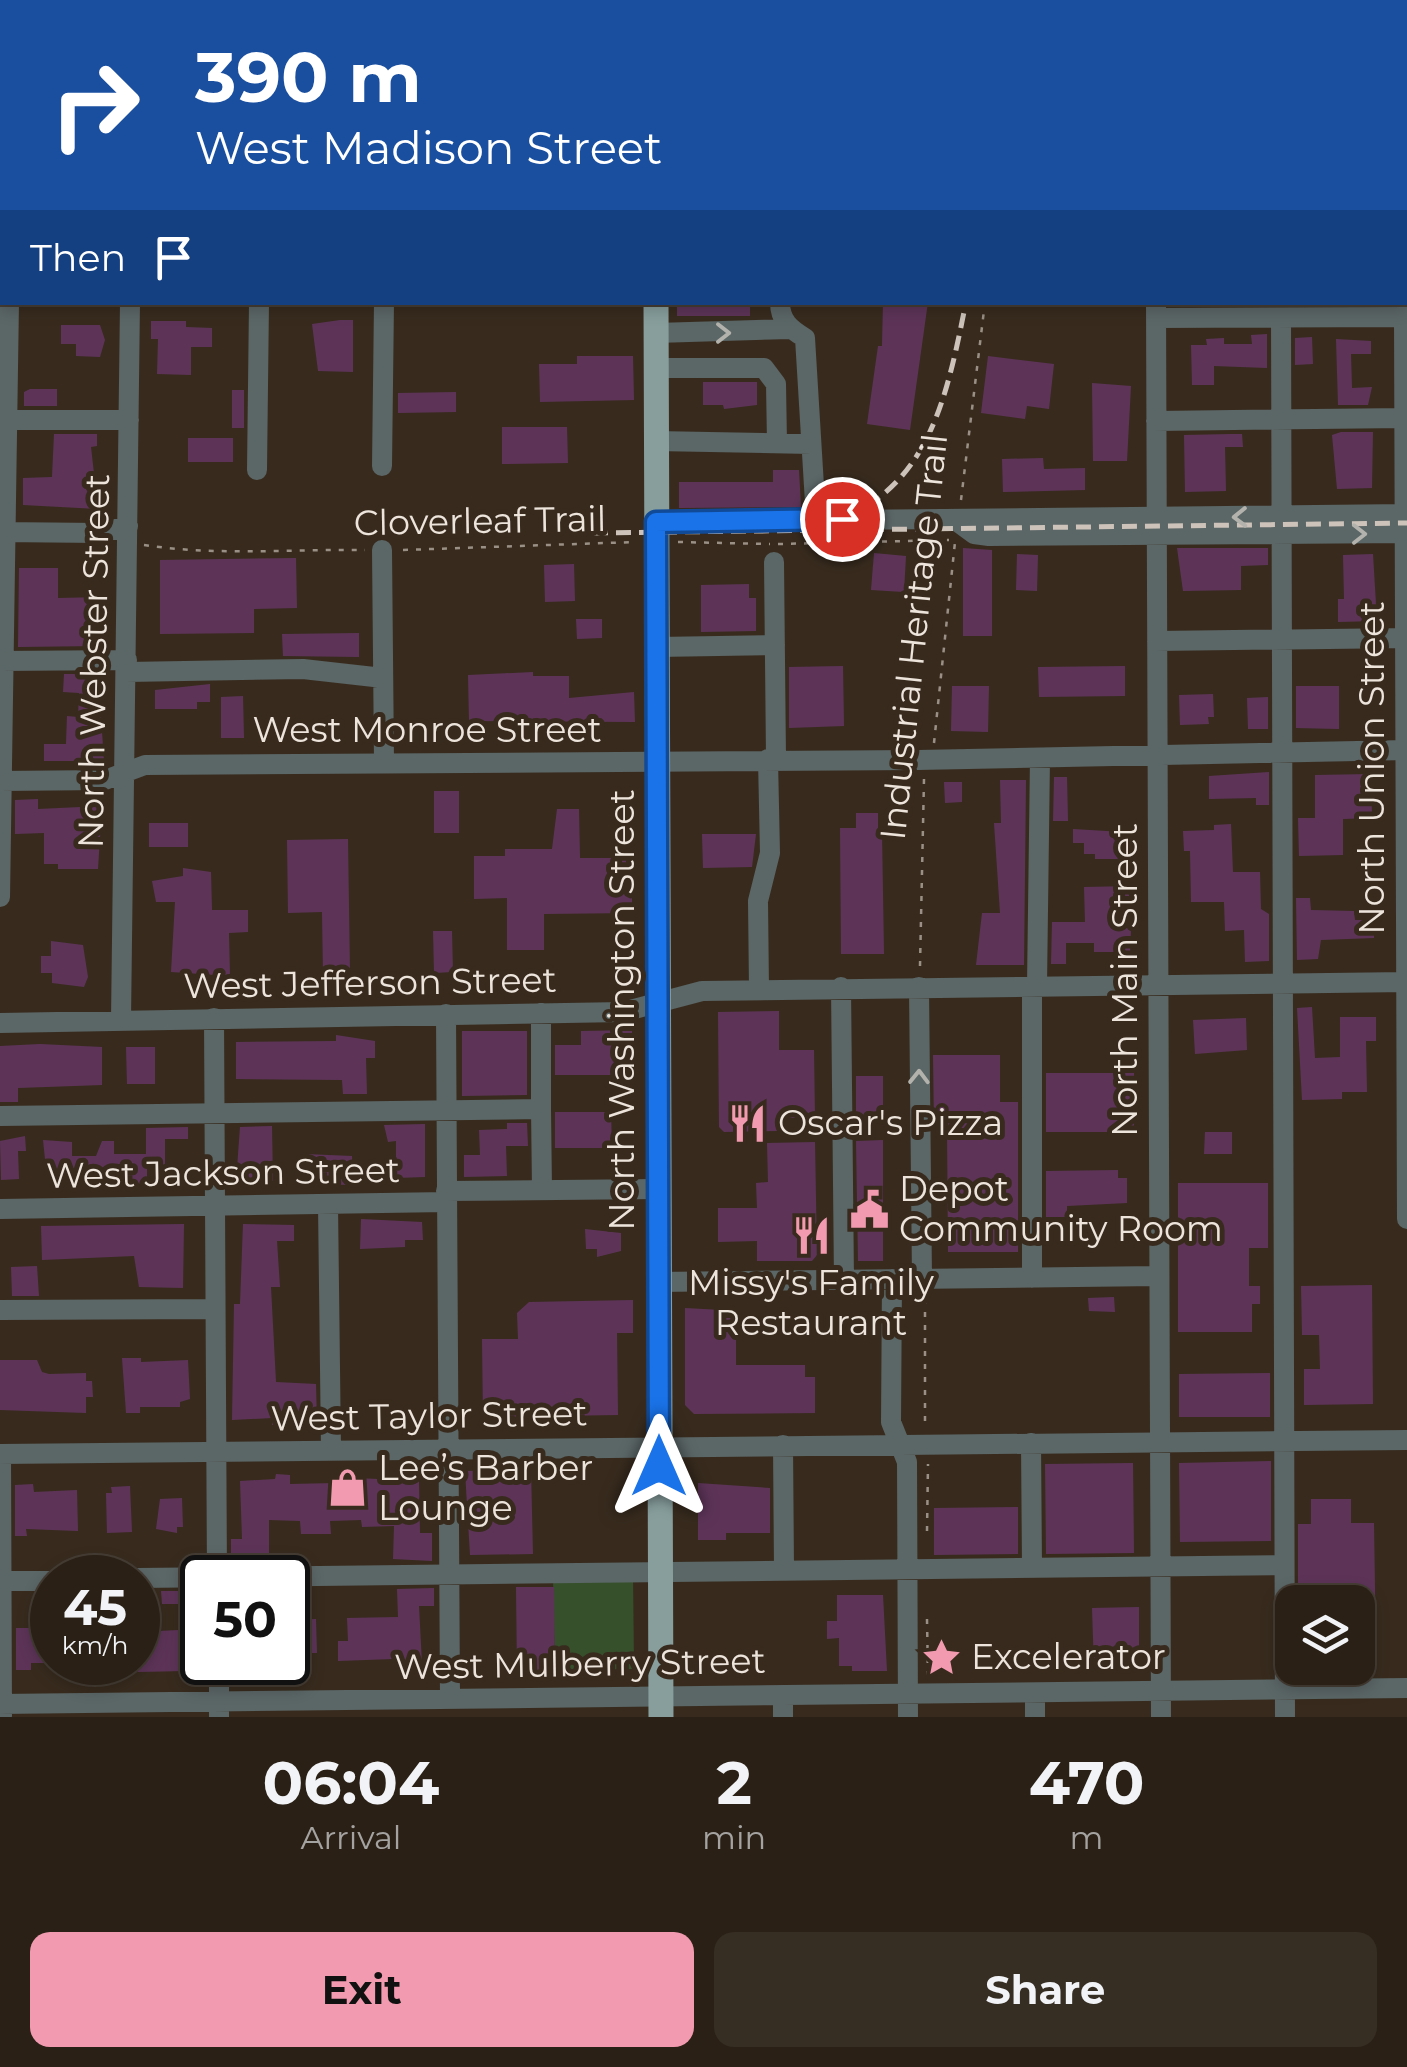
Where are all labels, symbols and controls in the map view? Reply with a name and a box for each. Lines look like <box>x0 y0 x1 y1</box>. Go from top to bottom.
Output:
text: 390 m <box>195 34 422 120</box>
icon: right <box>30 40 160 170</box>
text: West Madison Street <box>195 120 662 175</box>
icon: arrive <box>146 230 201 285</box>
text: Then <box>30 234 126 281</box>
one-way arrow <box>716 322 732 344</box>
street label: Industrial Heritage Trail <box>871 432 956 842</box>
street label: North Webster Street <box>69 473 118 849</box>
pin <box>800 477 885 562</box>
icon: arrive <box>815 492 870 547</box>
street label: Cloverleaf Trail <box>353 497 607 544</box>
one-way arrow <box>1231 506 1247 527</box>
one-way arrow <box>1351 523 1367 544</box>
street label: North Union Street <box>1350 601 1393 935</box>
street label: West Monroe Street <box>252 708 602 751</box>
street label: North Washington Street <box>600 789 643 1231</box>
street label: North Main Street <box>1103 823 1146 1137</box>
street label: West Jefferson Street <box>183 958 557 1007</box>
one-way arrow <box>908 1068 929 1084</box>
place label: Oscar's Pizza <box>778 1101 1003 1144</box>
restaurant icon: Oscar's Pizza <box>727 1102 769 1144</box>
street label: West Jackson Street <box>46 1148 400 1197</box>
place label: Depot Community Room <box>899 1167 1223 1250</box>
public building icon: Depot Community Room <box>848 1188 890 1230</box>
restaurant icon: Missy's Family Restaurant <box>790 1215 832 1257</box>
place label: Missy's Family Restaurant <box>688 1261 934 1344</box>
street label: West Taylor Street <box>270 1391 588 1440</box>
position arrow <box>607 1414 711 1518</box>
place label: Lee’s Barber Lounge <box>378 1446 593 1529</box>
shop icon: Lee’s Barber Lounge <box>327 1467 369 1509</box>
speed limit sign: 50 <box>180 1555 310 1685</box>
text: 45 <box>63 1577 127 1638</box>
map controls <box>1275 1585 1375 1685</box>
button: layers <box>1275 1585 1375 1685</box>
text: km/h <box>62 1630 128 1660</box>
place label: Excelerator <box>971 1635 1166 1678</box>
place icon: Excelerator <box>920 1636 962 1678</box>
street label: West Mulberry Street <box>394 1639 766 1688</box>
text: 06:04 <box>263 1746 439 1819</box>
text: 2 <box>716 1746 752 1819</box>
text: 470 <box>1029 1746 1144 1819</box>
text: Arrival <box>301 1818 401 1857</box>
text: min <box>702 1818 766 1857</box>
text: m <box>1070 1818 1104 1857</box>
button: Exit <box>30 1932 694 2047</box>
button: Share <box>714 1932 1377 2047</box>

